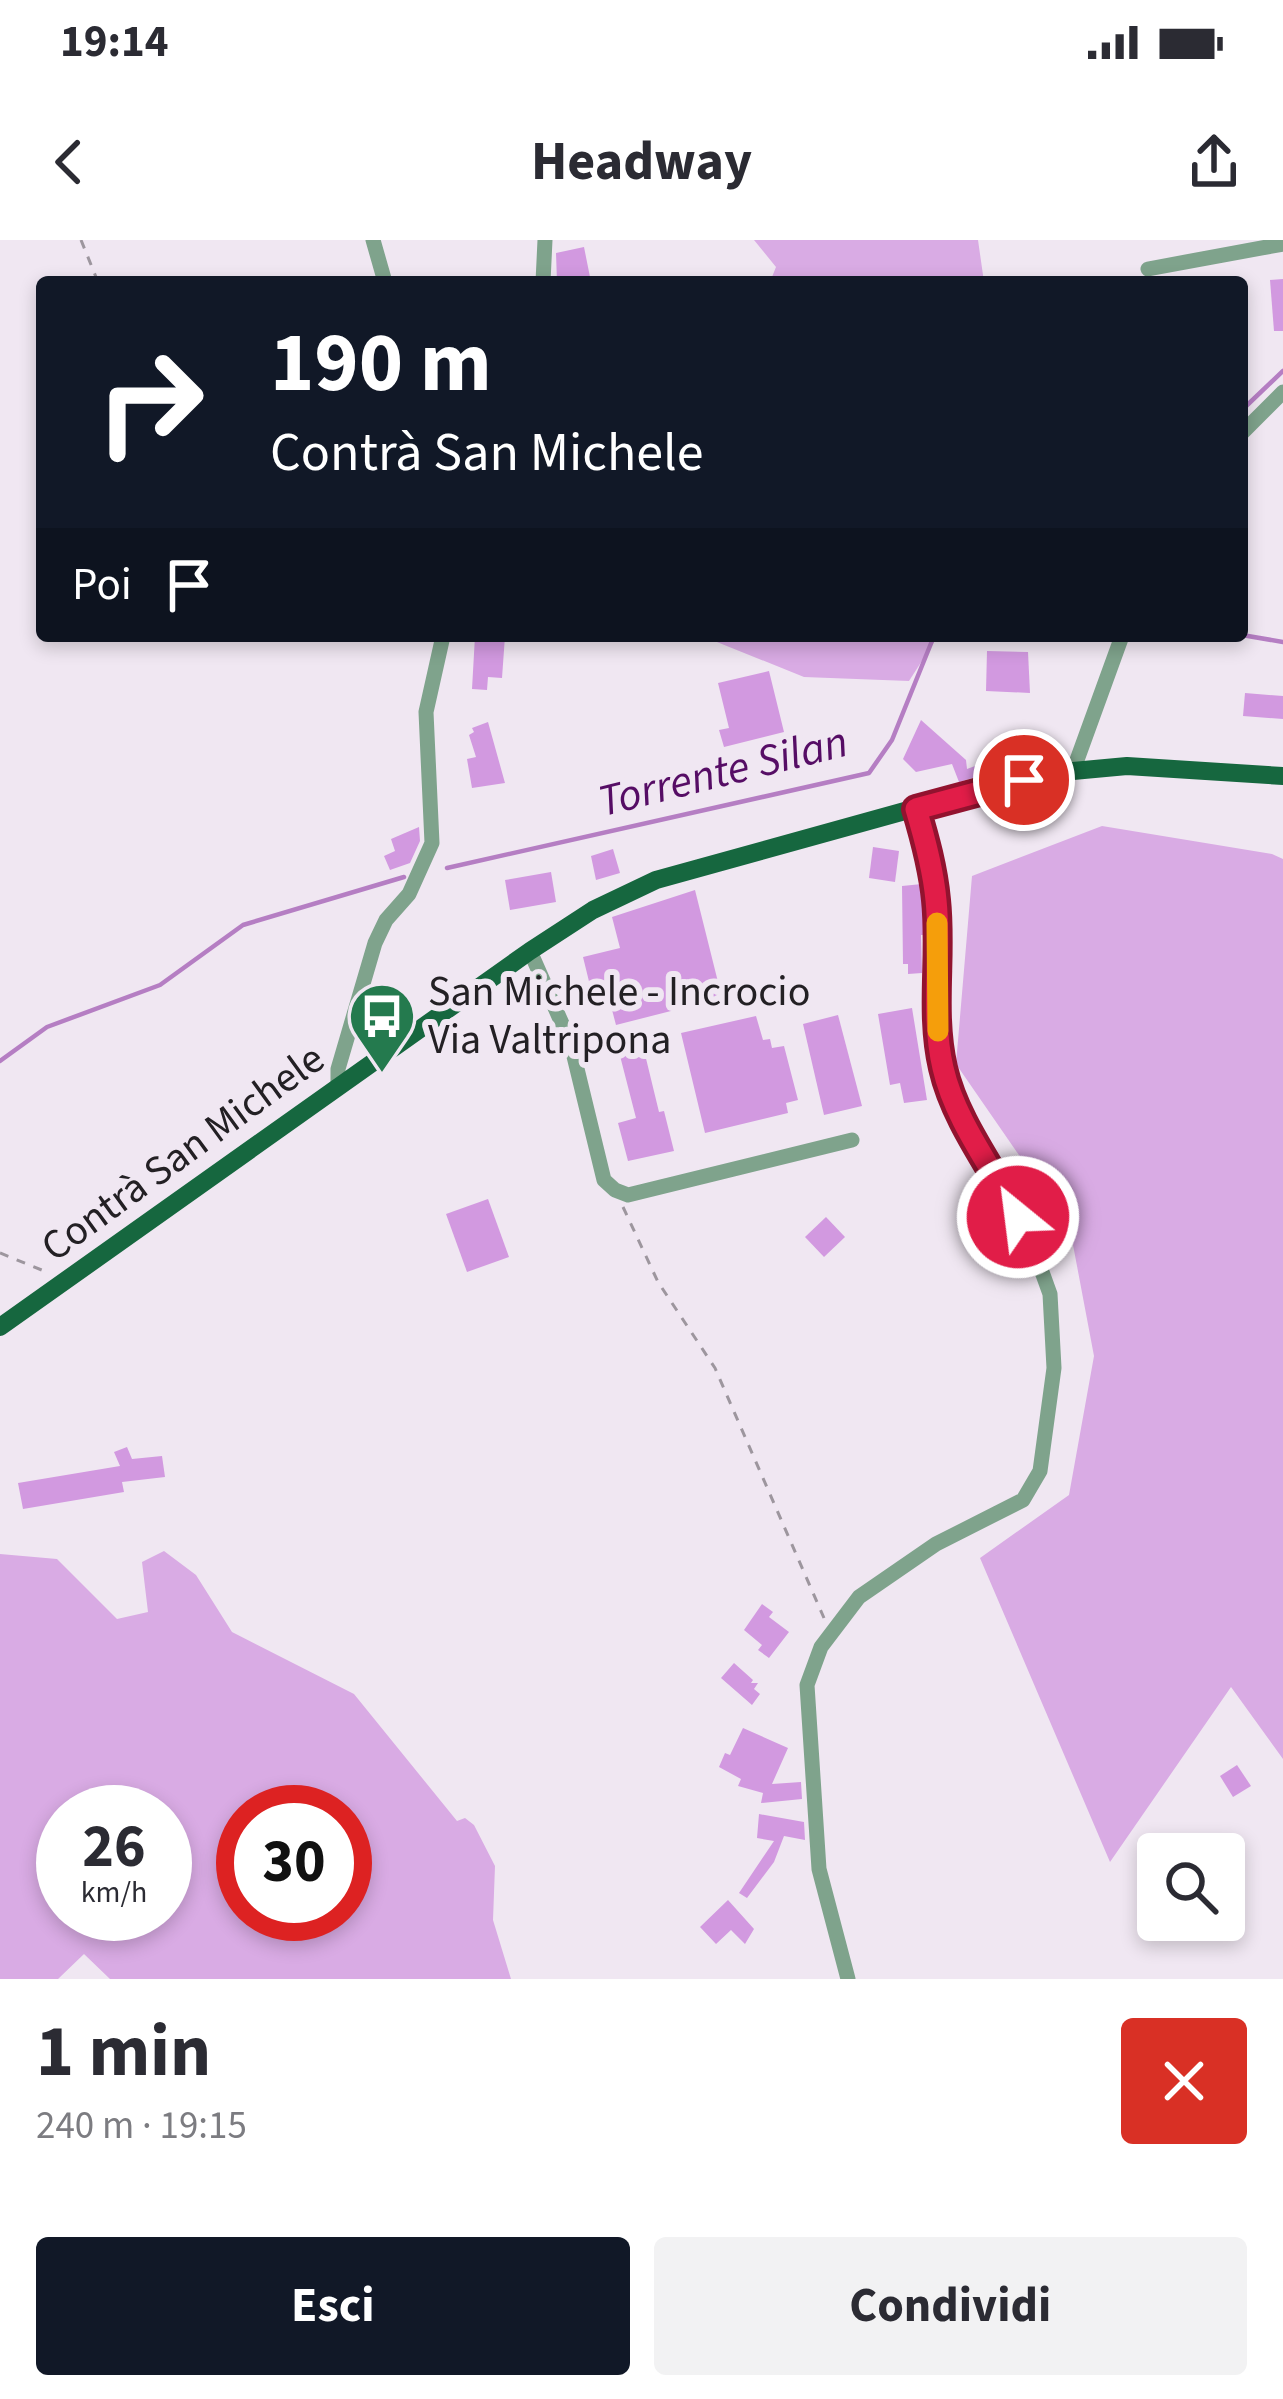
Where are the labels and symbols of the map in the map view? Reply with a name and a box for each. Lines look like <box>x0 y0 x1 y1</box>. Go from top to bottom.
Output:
water label: Torrente Silan <box>591 710 855 834</box>
pin <box>973 729 1075 831</box>
place label: San Michele - Incrocio Via Valtripona <box>428 962 810 1070</box>
bus stop icon: San Michele - Incrocio Via Valtripona <box>347 981 417 1075</box>
street label: Contrà San Michele <box>29 1030 337 1276</box>
position arrow <box>955 1154 1081 1280</box>
speed limit sign: 30 <box>216 1785 372 1941</box>

